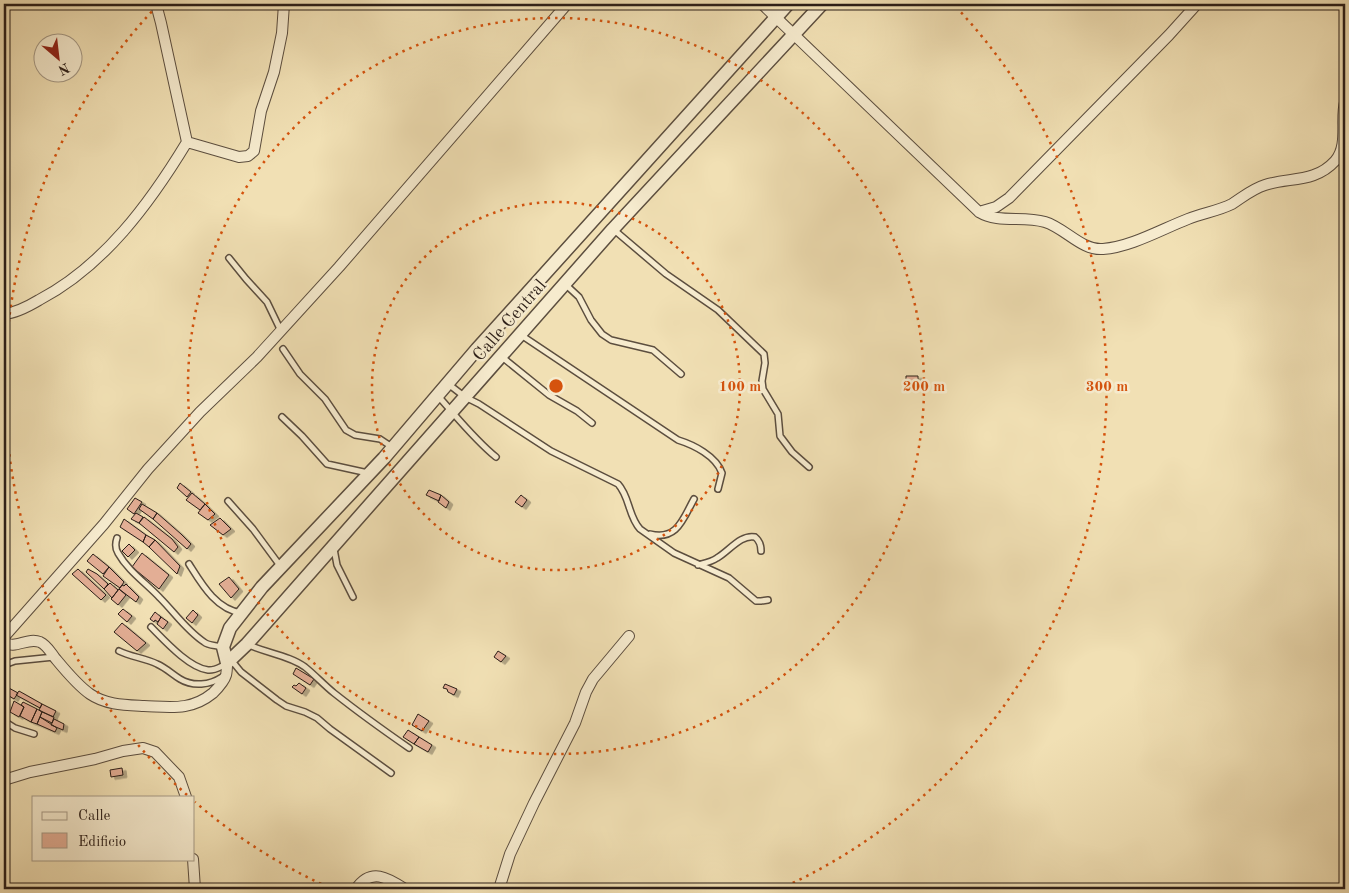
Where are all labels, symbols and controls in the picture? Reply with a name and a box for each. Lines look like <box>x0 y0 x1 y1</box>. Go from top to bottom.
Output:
north arrow <box>32 32 82 82</box>
text: N <box>55 60 72 77</box>
street label: Calle Central <box>470 276 550 365</box>
centre of rings <box>547 377 565 395</box>
text: 100 m <box>719 380 761 395</box>
text: 200 m <box>903 380 945 395</box>
text: 300 m <box>1086 380 1128 395</box>
legend <box>32 796 195 860</box>
text: Calle <box>78 809 111 824</box>
text: Edificio <box>78 835 126 850</box>

